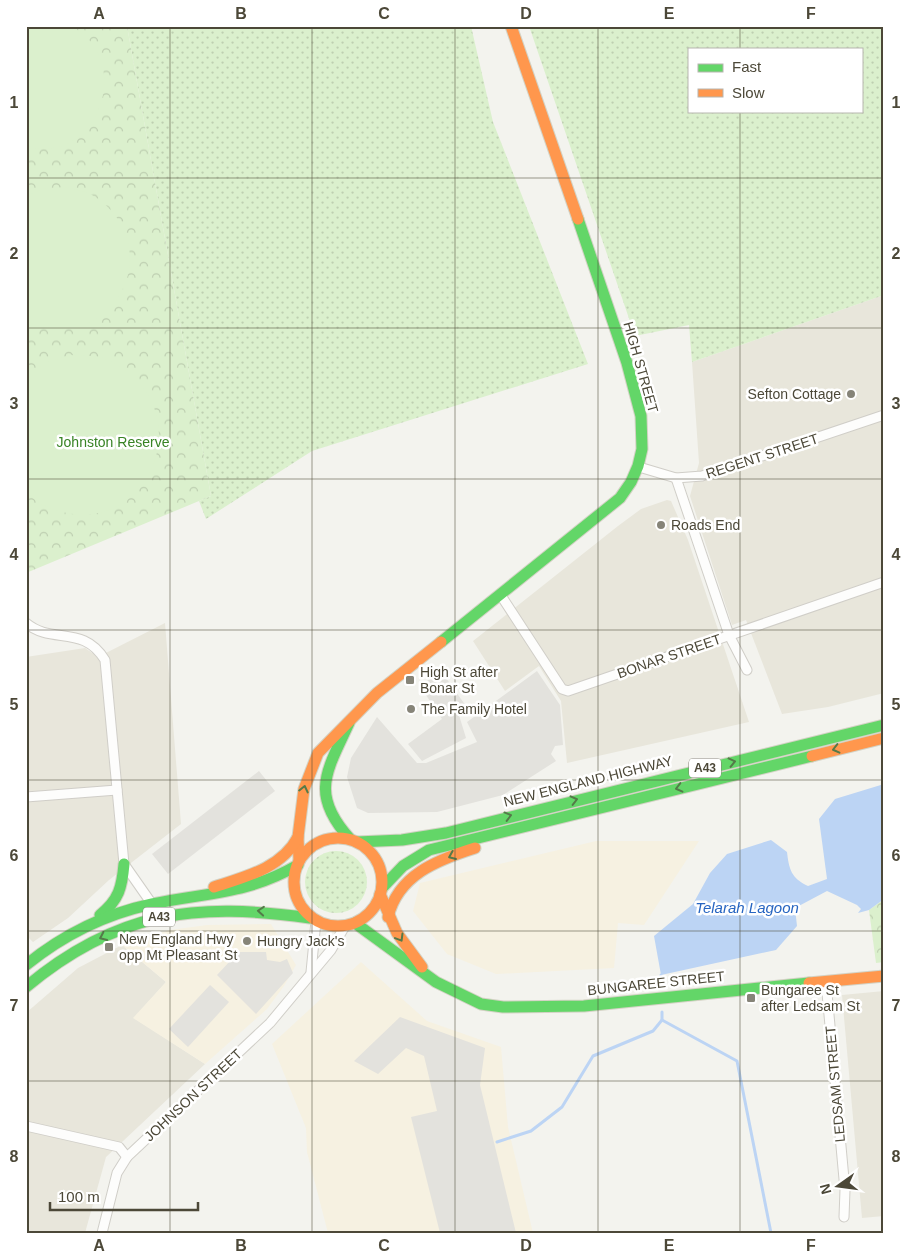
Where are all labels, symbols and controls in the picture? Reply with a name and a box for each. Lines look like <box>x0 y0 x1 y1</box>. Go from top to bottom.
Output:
text: A <box>93 5 105 22</box>
text: B <box>235 5 247 22</box>
text: C <box>378 5 390 22</box>
text: D <box>520 5 532 22</box>
text: E <box>664 5 675 22</box>
text: F <box>806 5 816 22</box>
legend <box>688 48 862 112</box>
text: Fast <box>732 58 762 75</box>
text: Slow <box>732 84 765 101</box>
text: 1 <box>10 94 19 111</box>
text: 1 <box>892 94 901 111</box>
text: 2 <box>10 245 19 262</box>
text: 2 <box>892 245 901 262</box>
street label: HIGH STREET <box>620 320 662 415</box>
place label: Sefton Cottage <box>748 386 841 402</box>
marker: Sefton Cottage <box>845 388 857 400</box>
text: 3 <box>10 395 19 412</box>
text: 3 <box>892 395 901 412</box>
street label: REGENT STREET <box>704 430 821 482</box>
park label: Johnston Reserve <box>57 434 170 450</box>
place label: Roads End <box>671 517 740 533</box>
marker: Roads End <box>655 519 667 531</box>
text: 4 <box>10 546 19 563</box>
text: 4 <box>892 546 901 563</box>
street label: BONAR STREET <box>615 631 724 681</box>
place label: High St after Bonar St <box>420 664 498 696</box>
marker: High St after Bonar St <box>404 674 416 686</box>
text: 5 <box>10 696 19 713</box>
text: 5 <box>892 696 901 713</box>
place label: The Family Hotel <box>421 701 527 717</box>
marker: The Family Hotel <box>405 703 417 715</box>
one-way arrow <box>832 743 841 754</box>
street label: NEW ENGLAND HIGHWAY <box>502 752 675 810</box>
one-way arrow <box>727 757 736 768</box>
road number: A43 <box>689 758 721 778</box>
one-way arrow <box>674 782 683 793</box>
one-way arrow <box>298 784 309 793</box>
one-way arrow <box>569 795 578 806</box>
one-way arrow <box>504 811 513 822</box>
text: 6 <box>10 847 19 864</box>
text: 6 <box>892 847 901 864</box>
one-way arrow <box>448 850 457 861</box>
water label: Telarah Lagoon <box>695 899 799 916</box>
one-way arrow <box>257 905 265 916</box>
road number: A43 <box>143 908 175 926</box>
one-way arrow <box>99 930 108 941</box>
place label: New England Hwy opp Mt Pleasant St <box>119 931 237 963</box>
place label: Hungry Jack's <box>257 933 344 949</box>
one-way arrow <box>393 933 403 942</box>
marker: Hungry Jack's <box>241 935 253 947</box>
marker: New England Hwy opp Mt Pleasant St <box>103 941 115 953</box>
street label: BUNGAREE STREET <box>587 968 726 998</box>
place label: Bungaree St after Ledsam St <box>761 982 860 1014</box>
marker: Bungaree St after Ledsam St <box>745 992 757 1004</box>
text: 7 <box>10 997 19 1014</box>
text: 7 <box>892 997 901 1014</box>
street label: LEDSAM STREET <box>822 1025 848 1143</box>
street label: JOHNSON STREET <box>141 1045 245 1144</box>
text: 8 <box>10 1148 19 1165</box>
text: 8 <box>892 1148 901 1165</box>
north arrow <box>812 1162 862 1212</box>
scale bar <box>50 1179 198 1211</box>
text: N <box>816 1182 834 1196</box>
text: 100 m <box>58 1188 100 1205</box>
text: A <box>93 1237 105 1254</box>
text: B <box>235 1237 247 1254</box>
text: C <box>378 1237 390 1254</box>
text: D <box>520 1237 532 1254</box>
text: E <box>664 1237 675 1254</box>
text: F <box>806 1237 816 1254</box>

